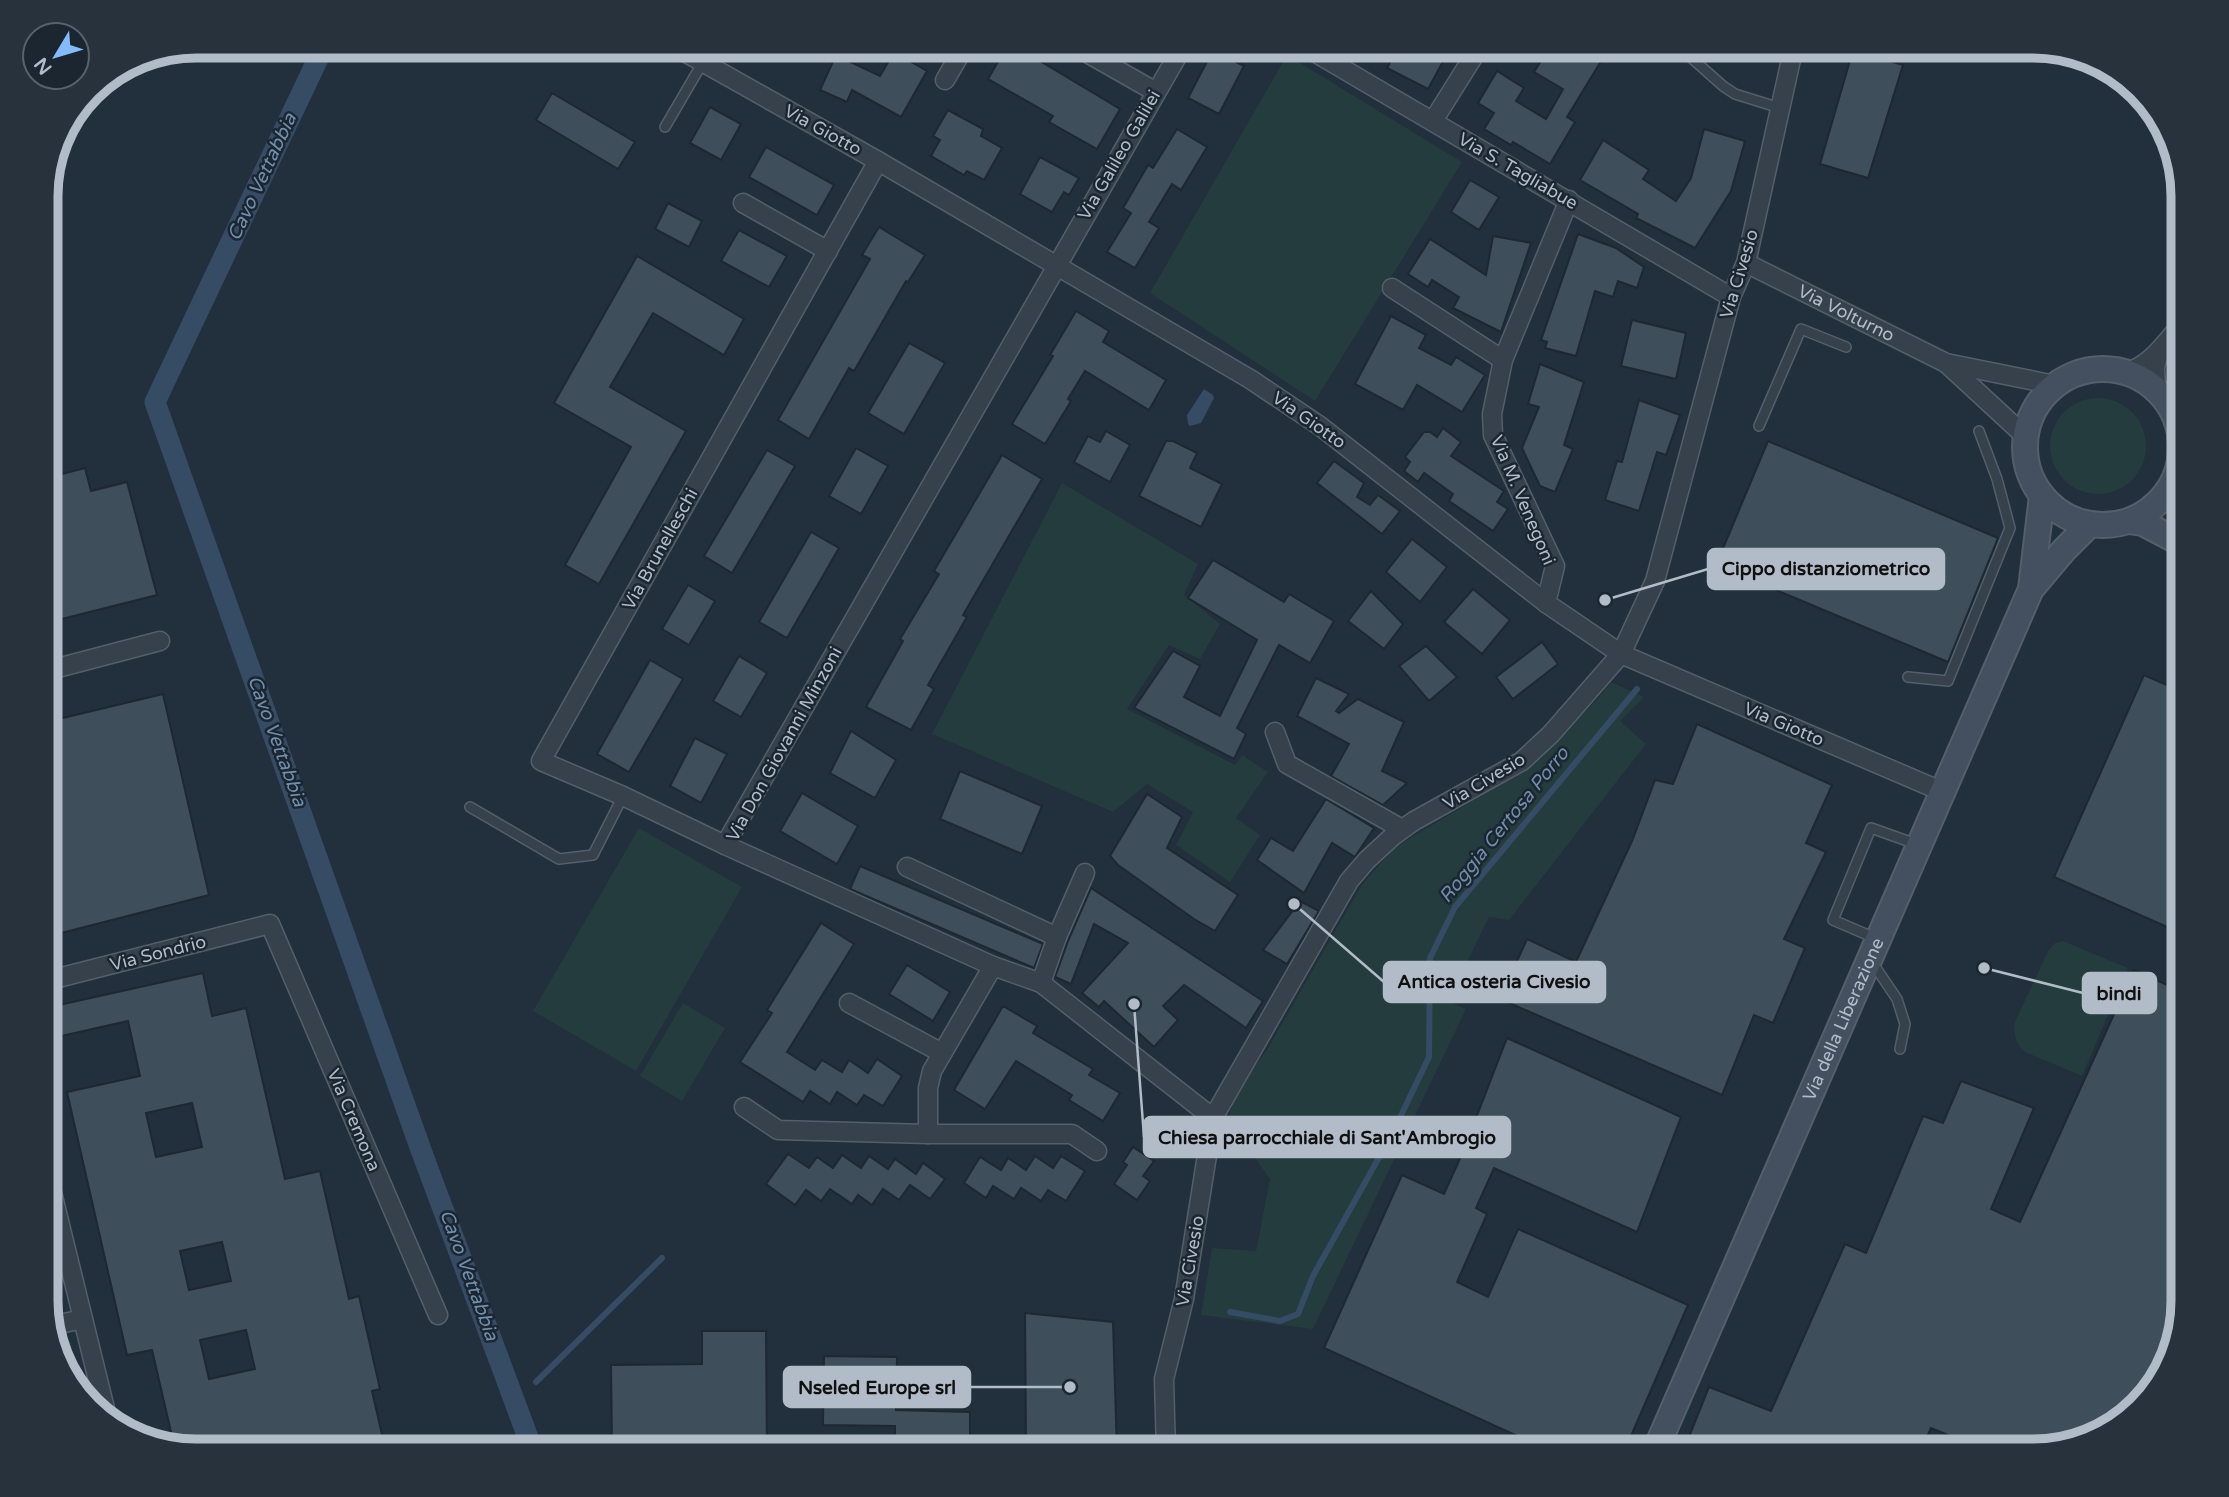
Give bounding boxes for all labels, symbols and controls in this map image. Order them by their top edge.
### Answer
north arrow [21,21,91,91]
text: N [30,53,57,79]
street label: Via Galileo Galilei [1073,86,1165,224]
street label: Via Giotto [780,100,866,160]
water label: Cavo Vettabbia [223,109,302,244]
street label: Via S. Tagliabue [1454,128,1582,214]
street label: Via Civesio [1715,227,1763,321]
street label: Via Volturno [1794,280,1898,346]
street label: Via Giotto [1268,387,1350,453]
street label: Via M. Venegoni [1486,432,1560,568]
street label: Via Brunelleschi [617,484,703,614]
callout: Cippo distanziometrico [1708,549,1944,589]
text: Cippo distanziometrico [1722,558,1930,581]
street label: Via Don Giovanni Minzoni [721,643,847,845]
water label: Cavo Vettabbia [243,673,311,811]
street label: Via Giotto [1741,697,1828,751]
water label: Roggia Certosa Porro [1435,742,1574,907]
street label: Via Civesio [1439,748,1529,814]
street label: Via Sondrio [108,930,208,976]
street label: Via della Liberazione [1798,934,1889,1104]
callout: Antica osteria Civesio [1384,962,1605,1002]
text: Antica osteria Civesio [1397,971,1591,993]
callout: bindi [2083,973,2156,1013]
text: bindi [2096,983,2142,1005]
street label: Via Cremona [323,1065,385,1175]
callout: Chiesa parrocchiale di Sant'Ambrogio [1144,1117,1510,1157]
text: Chiesa parrocchiale di Sant'Ambrogio [1158,1127,1496,1150]
water label: Cavo Vettabbia [435,1207,503,1345]
street label: Via Civesio [1171,1214,1209,1308]
callout: Nseled Europe srl [784,1367,970,1407]
text: Nseled Europe srl [798,1377,956,1400]

